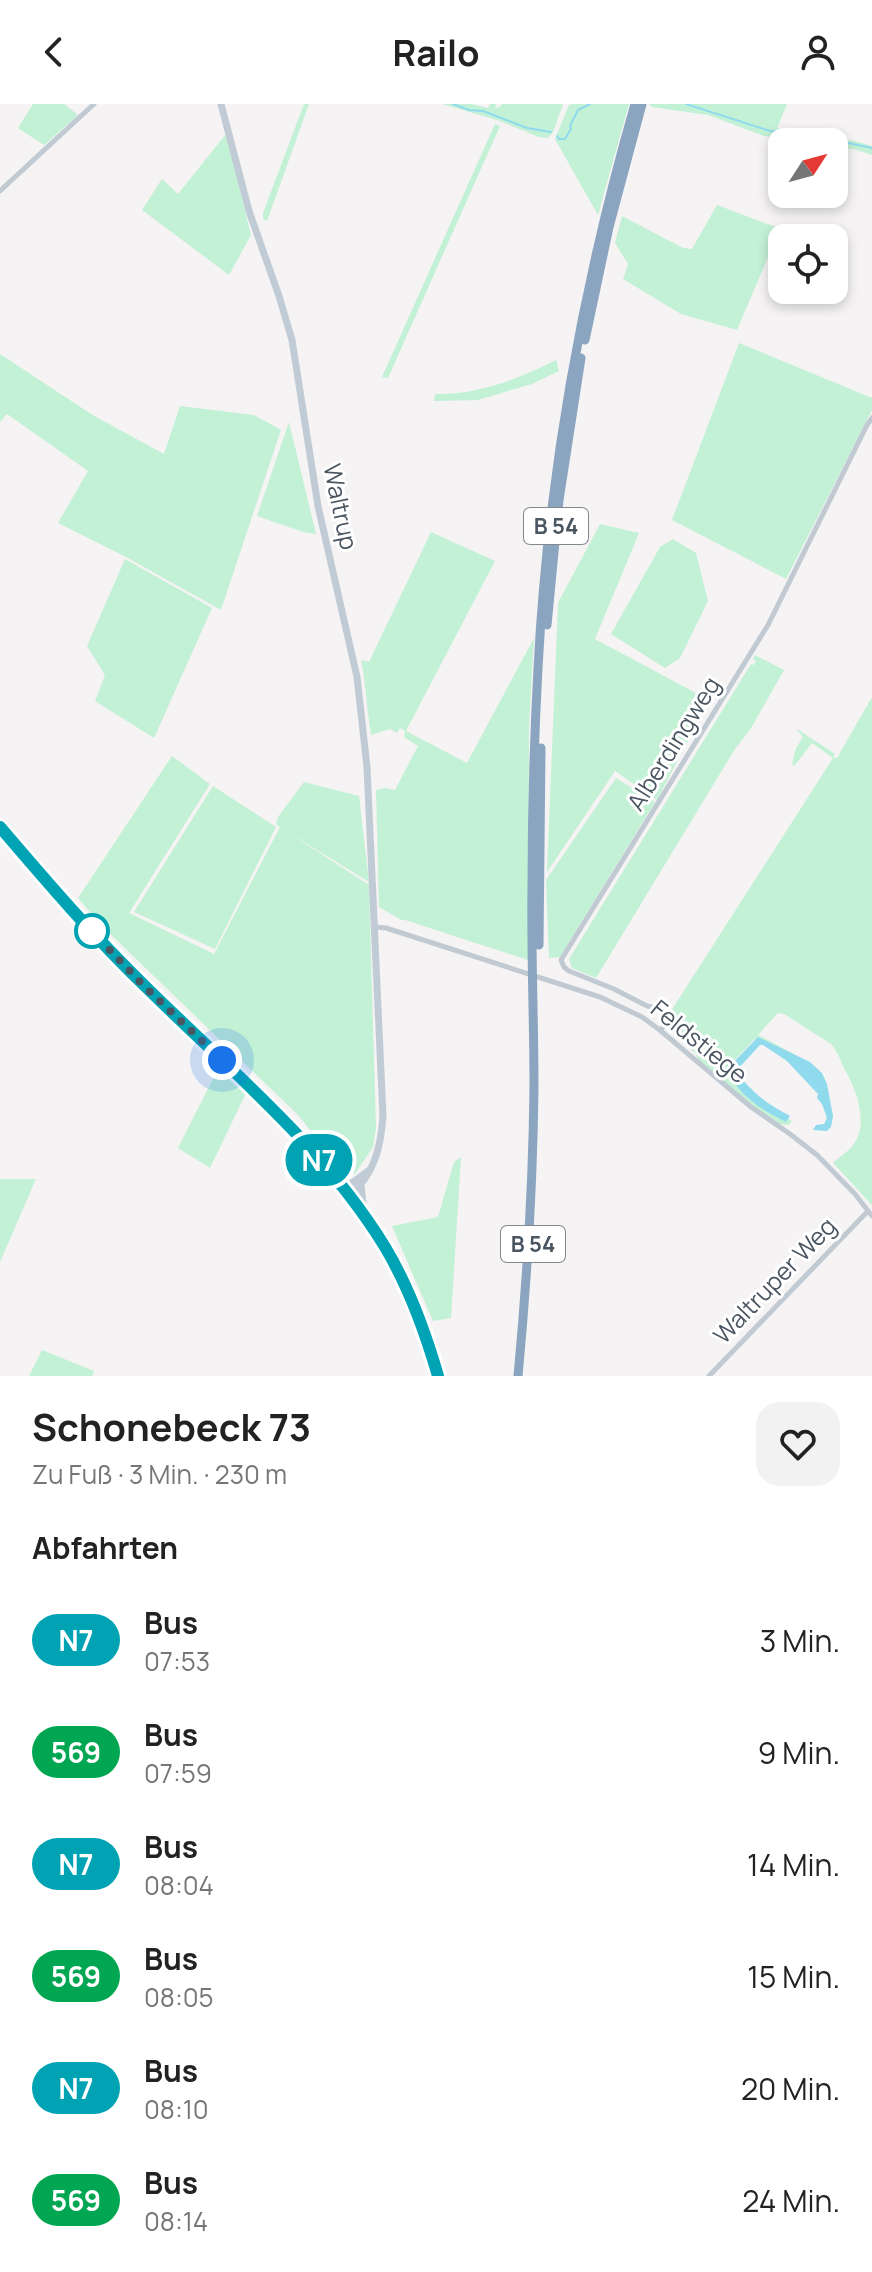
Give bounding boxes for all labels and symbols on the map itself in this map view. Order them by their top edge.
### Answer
north arrow [768,128,848,208]
street label: Waltrup [316,461,367,553]
road number: B 54 [524,508,588,544]
street label: Alberdingweg [618,670,727,816]
unlabelled marker [75,914,109,948]
street label: Feldstiege [645,992,755,1090]
your location [202,1040,242,1080]
line badge: N7 [283,1134,355,1186]
street label: Waltruper Weg [705,1210,843,1350]
road number: B 54 [501,1226,565,1262]

